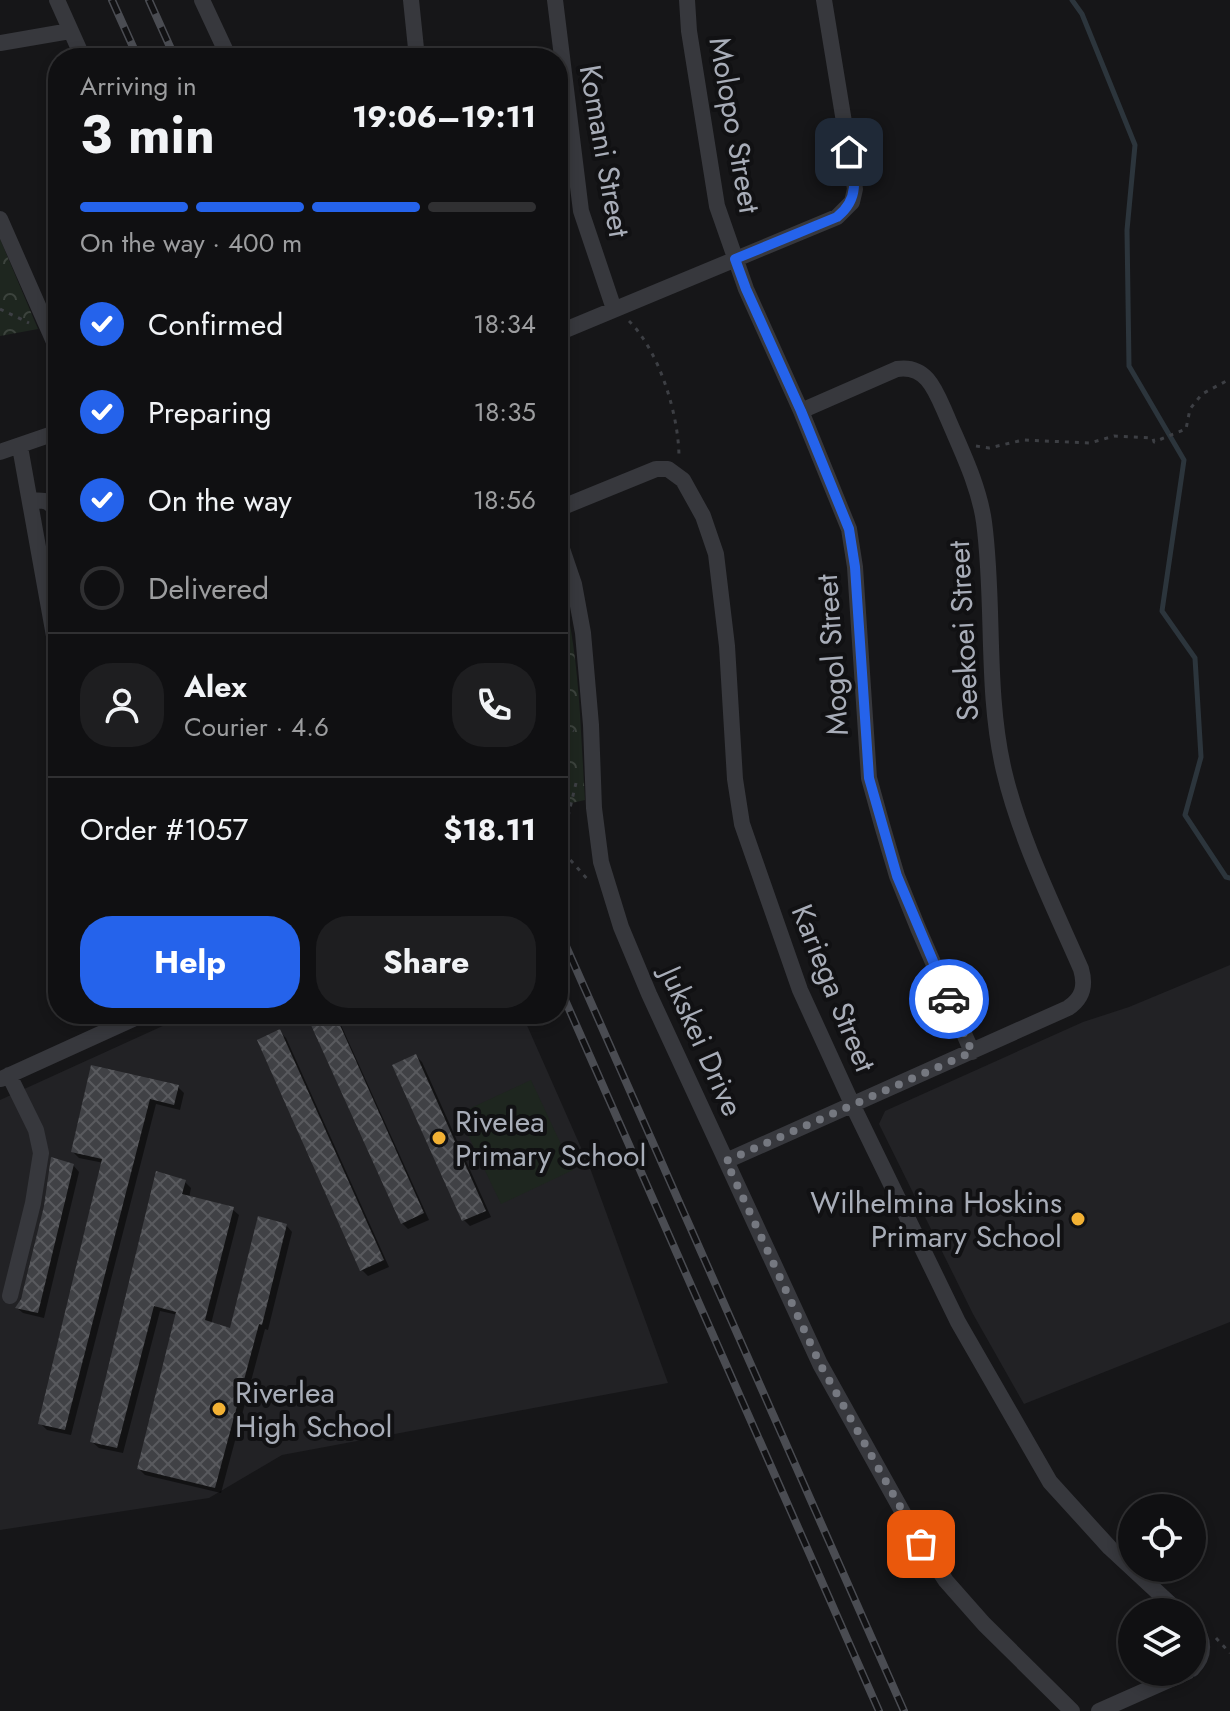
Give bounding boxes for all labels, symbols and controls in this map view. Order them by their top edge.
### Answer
street label: Molopo Street [698,34,772,217]
street label: Komani Street [569,61,641,241]
text: Arriving in [80,67,197,105]
text: 19:06–19:11 [352,95,536,138]
text: 3 min [80,97,215,173]
pin [815,118,883,186]
icon: home [827,130,871,174]
text: On the way · 400 m [80,224,302,262]
icon: check [80,302,124,346]
text: Confirmed [148,303,283,346]
text: 18:34 [473,305,536,343]
icon: check [80,390,124,434]
text: Preparing [148,391,272,434]
text: 18:35 [473,393,536,431]
icon: check [80,478,124,522]
text: On the way [148,479,292,522]
text: 18:56 [473,481,536,519]
street label: Seekoei Street [937,539,989,722]
text: Delivered [148,567,269,610]
street label: Mogol Street [805,572,859,737]
button: person [80,663,164,747]
button: phone [452,663,536,747]
text: Alex [184,665,247,708]
text: Courier · 4.6 [184,708,329,746]
text: Order #1057 [80,808,248,851]
text: $18.11 [444,808,536,851]
street label: Kariega Street [781,898,887,1079]
button: Help [80,916,300,1008]
button: Share [316,916,536,1008]
street label: Jukskei Drive [648,956,754,1123]
courier [909,959,989,1039]
icon: car [927,977,971,1021]
place label: Rivelea Primary School [455,1100,646,1177]
marker: Rivelea Primary School [430,1129,448,1147]
place label: Wilhelmina Hoskins Primary School [810,1181,1062,1258]
marker: Wilhelmina Hoskins Primary School [1069,1210,1087,1228]
place label: Riverlea High School [235,1371,392,1448]
marker: Riverlea High School [210,1400,228,1418]
map controls [1118,1494,1206,1686]
button: locate [1118,1494,1206,1582]
pin [887,1510,955,1578]
icon: bag [899,1522,943,1566]
button: layers [1118,1598,1206,1686]

